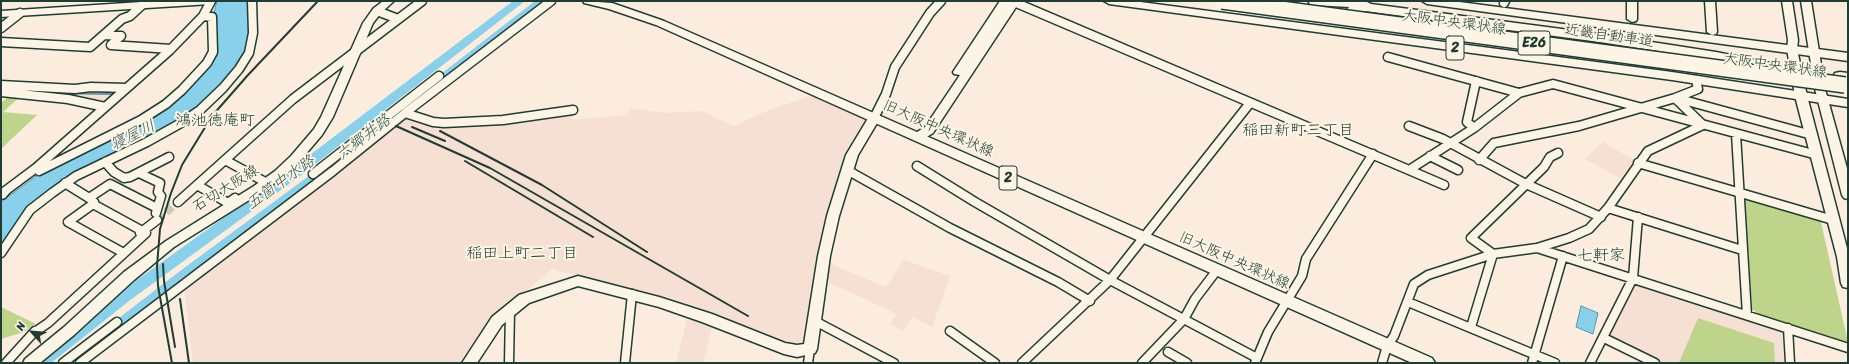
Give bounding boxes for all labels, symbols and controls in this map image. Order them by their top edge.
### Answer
street label: 大阪中央環状線 [1401,7,1507,39]
street label: 近畿自動車道 [1563,21,1655,51]
road number: E26 [1518,31,1550,55]
road number: 2 [1446,36,1464,60]
street label: 大阪中央環状線 [1722,50,1828,82]
street label: 旧大阪中央環状線 [880,96,996,162]
district label: 鴻池徳庵町 [175,111,255,131]
water label: 六郷井路 [333,111,395,165]
water label: 寝屋川 [107,117,159,155]
district label: 稲田新町三丁目 [1242,121,1354,141]
water label: 五箇中水路 [243,152,319,214]
street label: 石切大阪線 [189,161,263,217]
road number: 2 [999,166,1017,190]
street label: 旧大阪中央環状線 [1176,228,1292,294]
district label: 稲田上町二丁目 [466,244,578,264]
district label: 七軒家 [1577,246,1625,266]
north arrow [12,312,52,352]
text: N [11,319,31,334]

